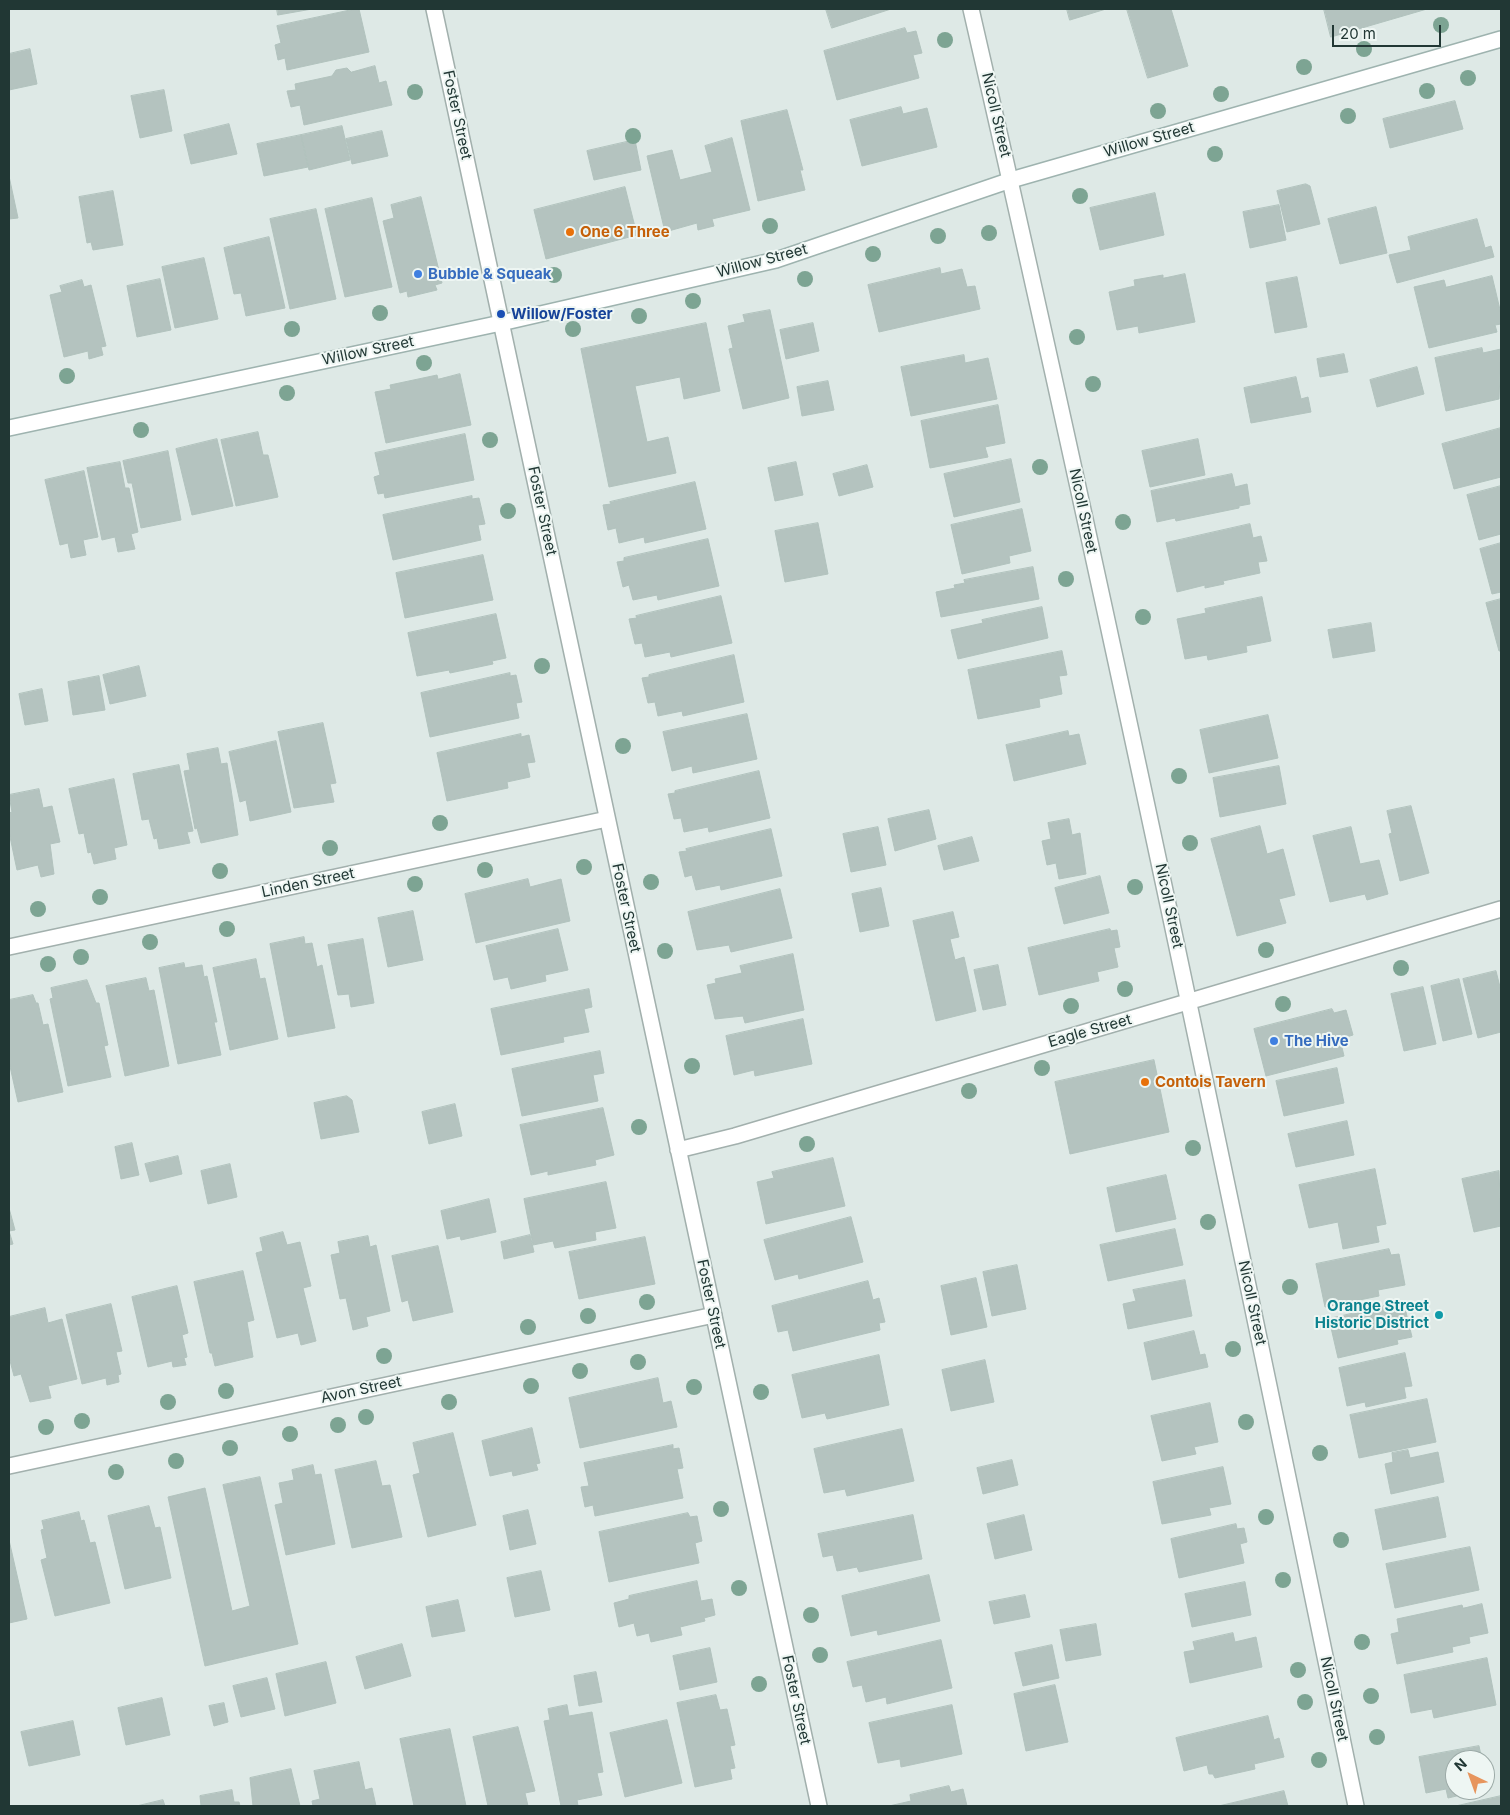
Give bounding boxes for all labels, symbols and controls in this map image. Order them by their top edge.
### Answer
scale bar [1335,15,1444,47]
text: 20 m [1340,24,1376,43]
street label: Foster Street [439,69,475,161]
street label: Nicoll Street [978,71,1014,159]
street label: Willow Street [1102,119,1196,161]
place label: One 6 Three [580,223,670,241]
marker: One 6 Three [564,226,576,238]
street label: Willow Street [715,240,809,282]
place label: Bubble & Squeak [428,265,551,283]
marker: Bubble & Squeak [412,268,424,280]
place label: Willow/Foster [511,305,613,323]
marker: Willow/Foster [495,308,507,320]
street label: Willow Street [321,333,415,369]
street label: Foster Street [524,465,560,557]
street label: Nicoll Street [1065,467,1101,555]
street label: Foster Street [608,862,644,954]
street label: Nicoll Street [1151,862,1187,950]
street label: Linden Street [260,864,356,902]
street label: Eagle Street [1046,1011,1134,1051]
place label: The Hive [1284,1032,1349,1050]
marker: The Hive [1268,1035,1280,1047]
place label: Contois Tavern [1155,1073,1266,1091]
marker: Contois Tavern [1139,1076,1151,1088]
street label: Foster Street [693,1258,729,1350]
street label: Nicoll Street [1234,1259,1270,1347]
place label: Orange Street Historic District [1315,1297,1429,1332]
marker: Orange Street Historic District [1433,1309,1445,1321]
street label: Avon Street [319,1373,403,1407]
street label: Foster Street [778,1654,814,1746]
street label: Nicoll Street [1316,1655,1352,1743]
north arrow [1445,1750,1495,1800]
text: N [1451,1754,1470,1774]

